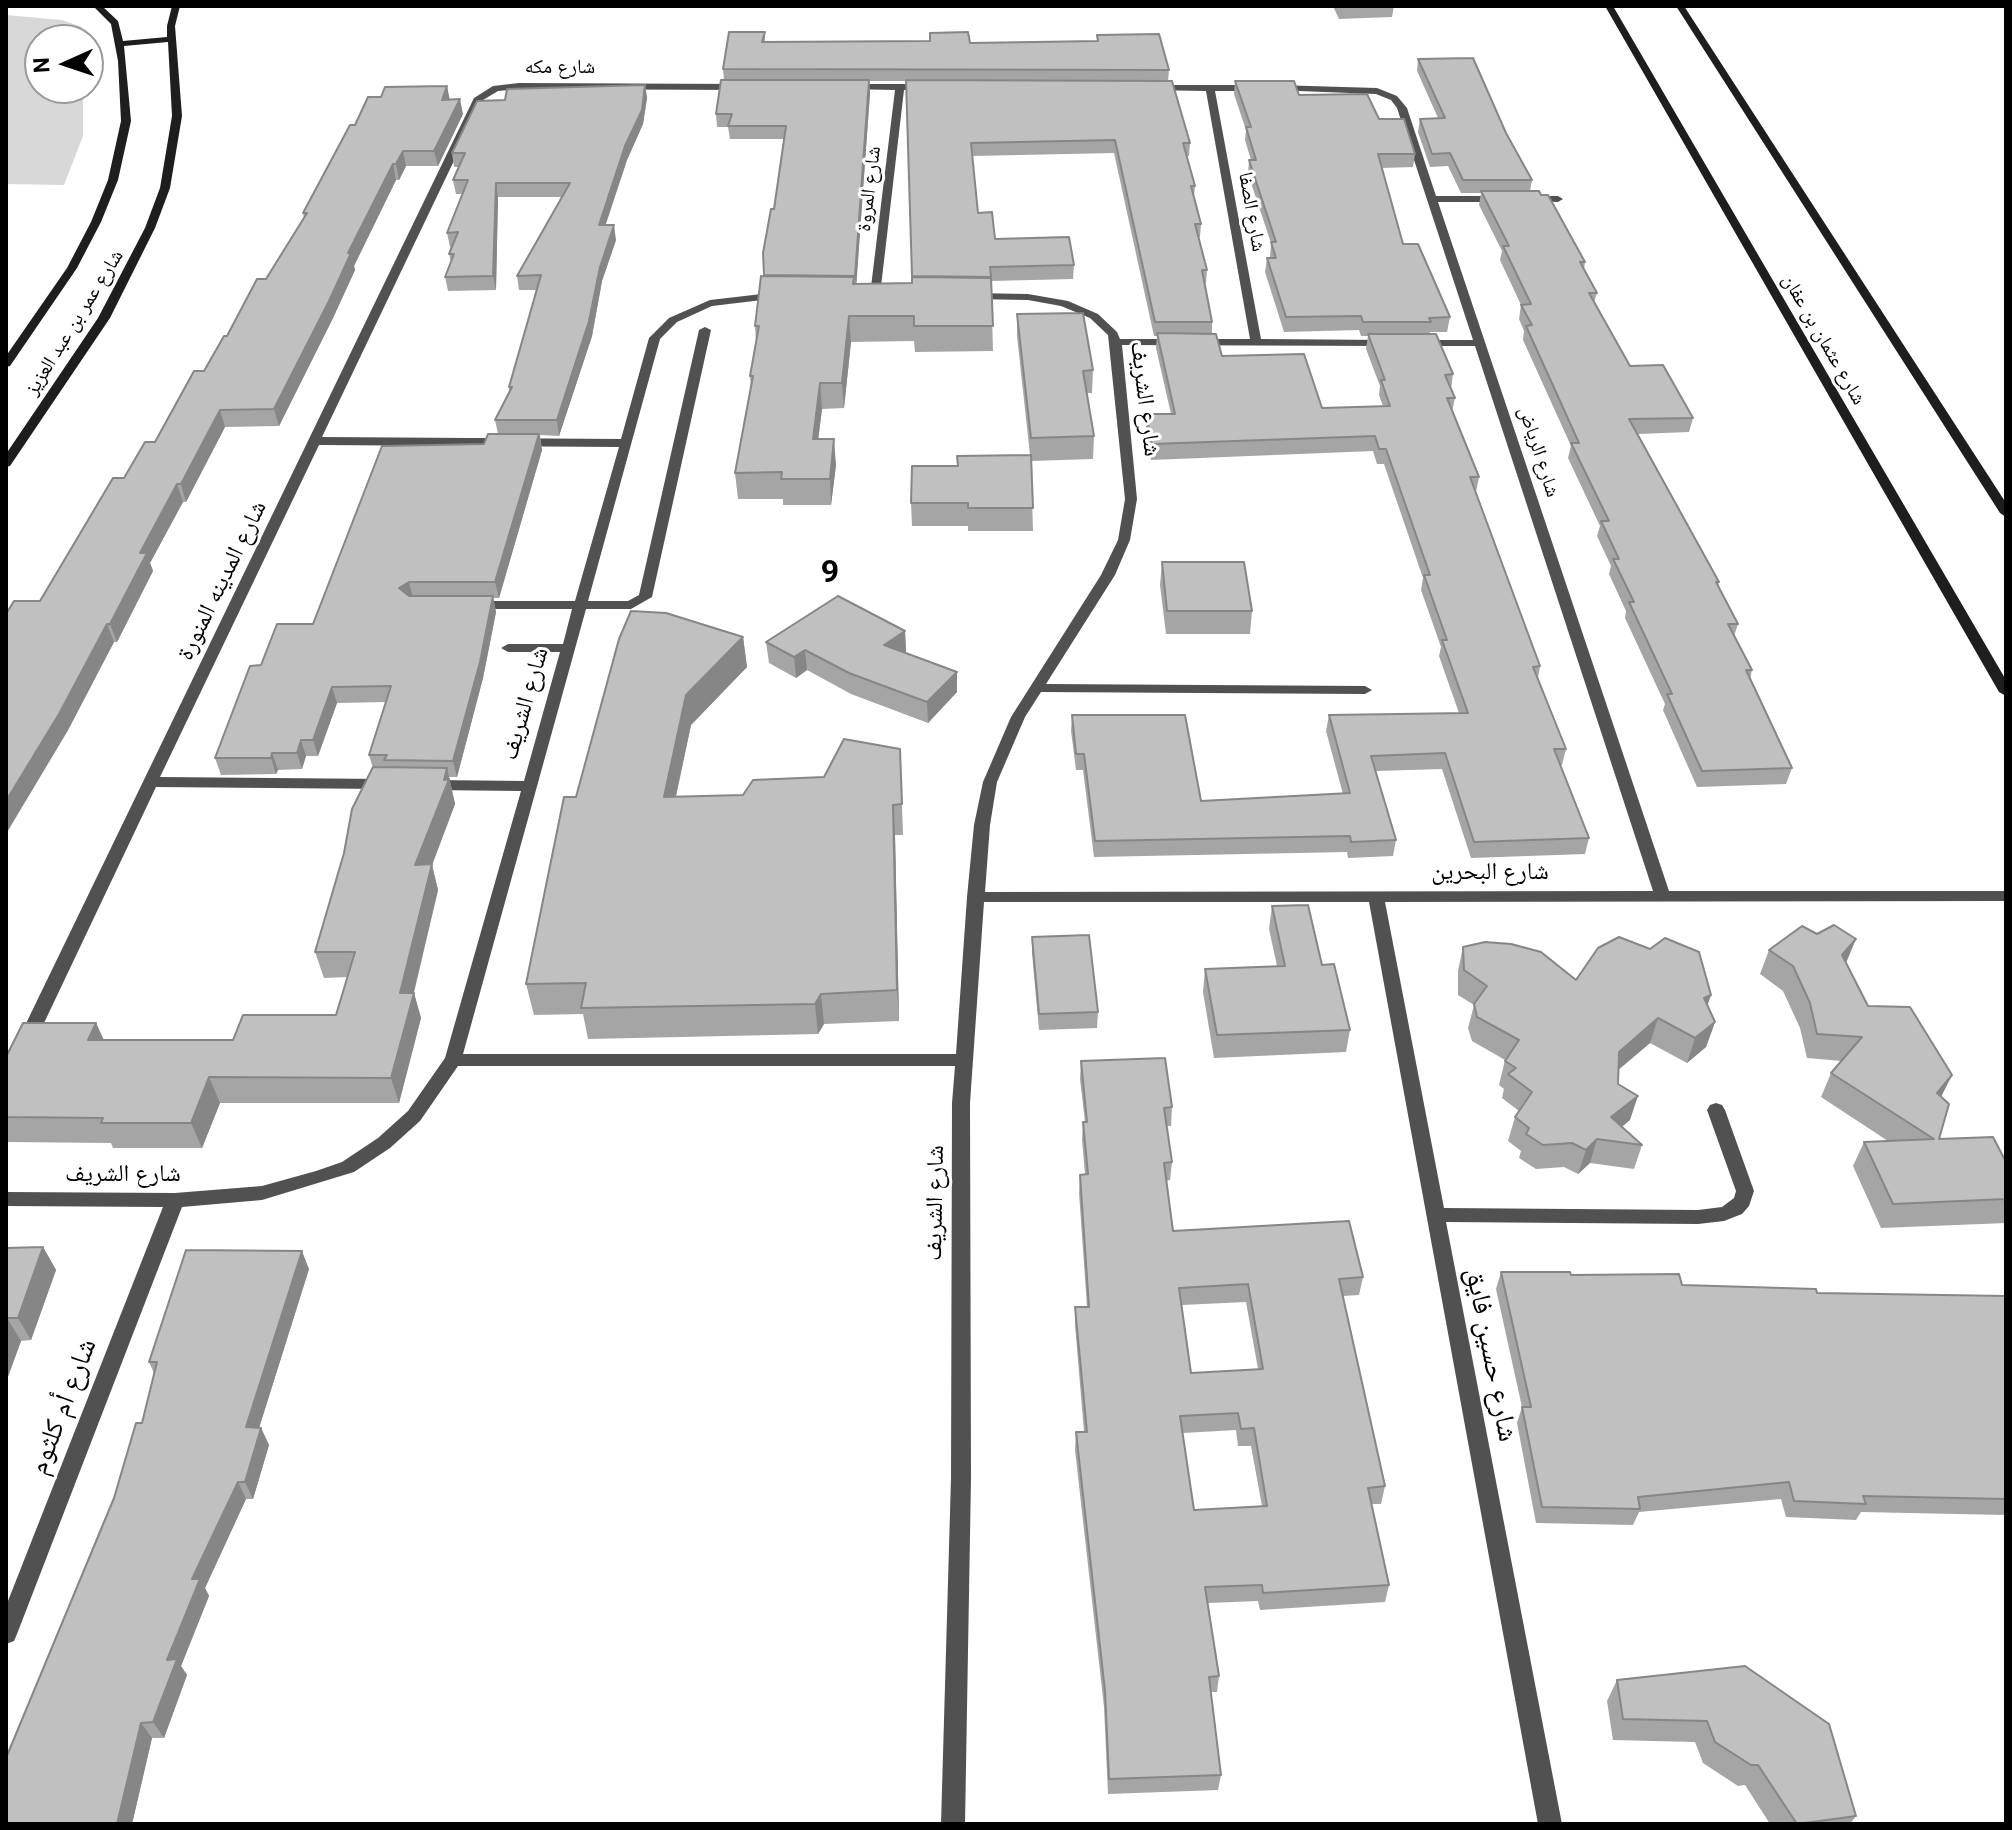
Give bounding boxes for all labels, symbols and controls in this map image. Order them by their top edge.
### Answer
north arrow [24,24,104,104]
street label: شارع مكه [525,56,595,80]
text: N [29,57,54,74]
street label: شارع المروة [853,145,887,233]
street label: شارع الصفا [1232,170,1270,254]
street label: شارع عمر بن عبد العزيز [21,246,129,400]
street label: شارع عثمان بن عفان [1776,270,1870,410]
street label: شارع الشريف [1123,340,1165,458]
street label: شارع الرياض [1512,404,1564,500]
street label: شارع المدينه المنورة [172,497,274,665]
district label: 9 [821,555,841,593]
street label: شارع الشريف [496,644,556,764]
street label: شارع البحرين [1431,859,1549,887]
street label: شارع الشريف [921,1145,951,1261]
street label: شارع الشريف [65,1161,181,1189]
street label: شارع حسين فايق [1457,1265,1523,1445]
street label: شارع أم كلثوم [23,1334,105,1480]

